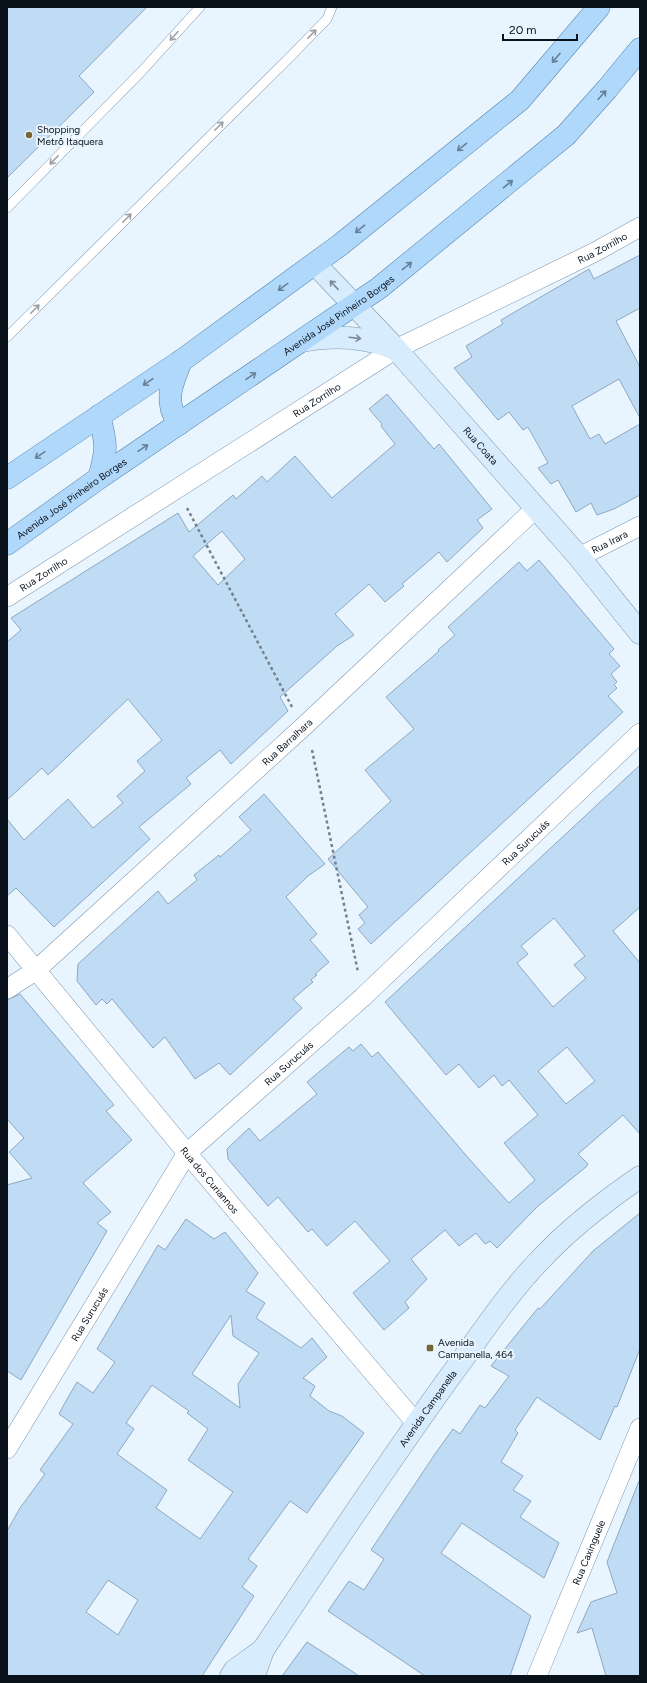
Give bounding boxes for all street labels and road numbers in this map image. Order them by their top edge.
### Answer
street label: Rua Zorrilho [575,229,630,267]
street label: Avenida José Pinheiro Borges [281,272,397,358]
street label: Rua Zorrilho [290,380,343,420]
street label: Rua Coata [460,424,501,468]
street label: Avenida José Pinheiro Borges [14,455,130,542]
street label: Rua Irara [589,527,630,557]
street label: Rua Zorrilho [17,554,70,594]
street label: Rua Barralhara [259,716,315,768]
street label: Rua Surucuás [499,817,553,868]
street label: Rua Surucuás [262,1038,316,1089]
street label: Rua dos Curiannos [177,1144,242,1217]
street label: Rua Surucuás [68,1285,111,1344]
street label: Avenida Campanella [396,1368,460,1449]
street label: Rua Caxinguele [570,1518,608,1587]

